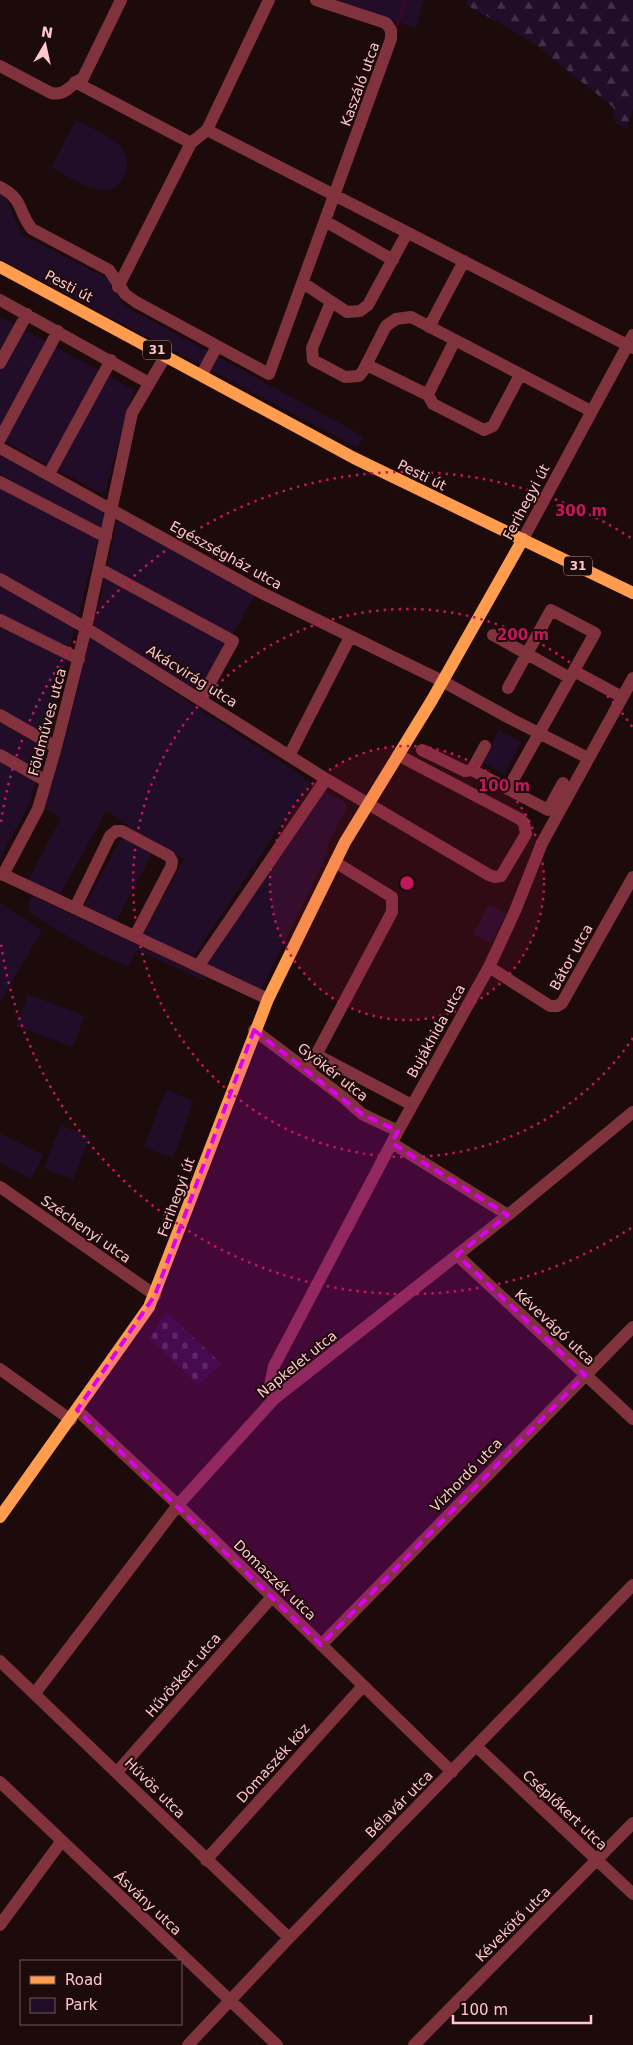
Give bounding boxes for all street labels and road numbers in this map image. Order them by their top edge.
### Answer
street label: Kaszáló utca [337,40,383,128]
street label: Pesti út [42,267,96,306]
road number: 31 [143,340,171,360]
street label: Pesti út [395,456,449,494]
street label: Ferihegyi út [499,461,553,542]
street label: Egészségház utca [167,518,285,592]
road number: 31 [564,556,592,576]
street label: Akácvirág utca [144,642,240,710]
street label: Földműves utca [25,666,69,778]
street label: Bátor utca [546,921,596,993]
street label: Bujákhida utca [404,981,468,1081]
street label: Gyökér utca [295,1040,371,1104]
street label: Ferihegyi út [154,1155,198,1239]
street label: Széchenyi utca [38,1192,134,1266]
street label: Kévevágó utca [512,1286,598,1368]
street label: Napkelet utca [254,1327,340,1401]
street label: Vízhordó utca [427,1435,505,1515]
street label: Domaszék utca [231,1537,319,1623]
street label: Hűvöskert utca [142,1630,224,1720]
street label: Domaszék köz [233,1720,313,1806]
street label: Hűvös utca [122,1755,188,1821]
street label: Bélavár utca [362,1767,436,1841]
street label: Cséplőkert utca [519,1767,611,1853]
street label: Ásvány utca [111,1868,185,1938]
street label: Kévekötő utca [472,1883,554,1965]

